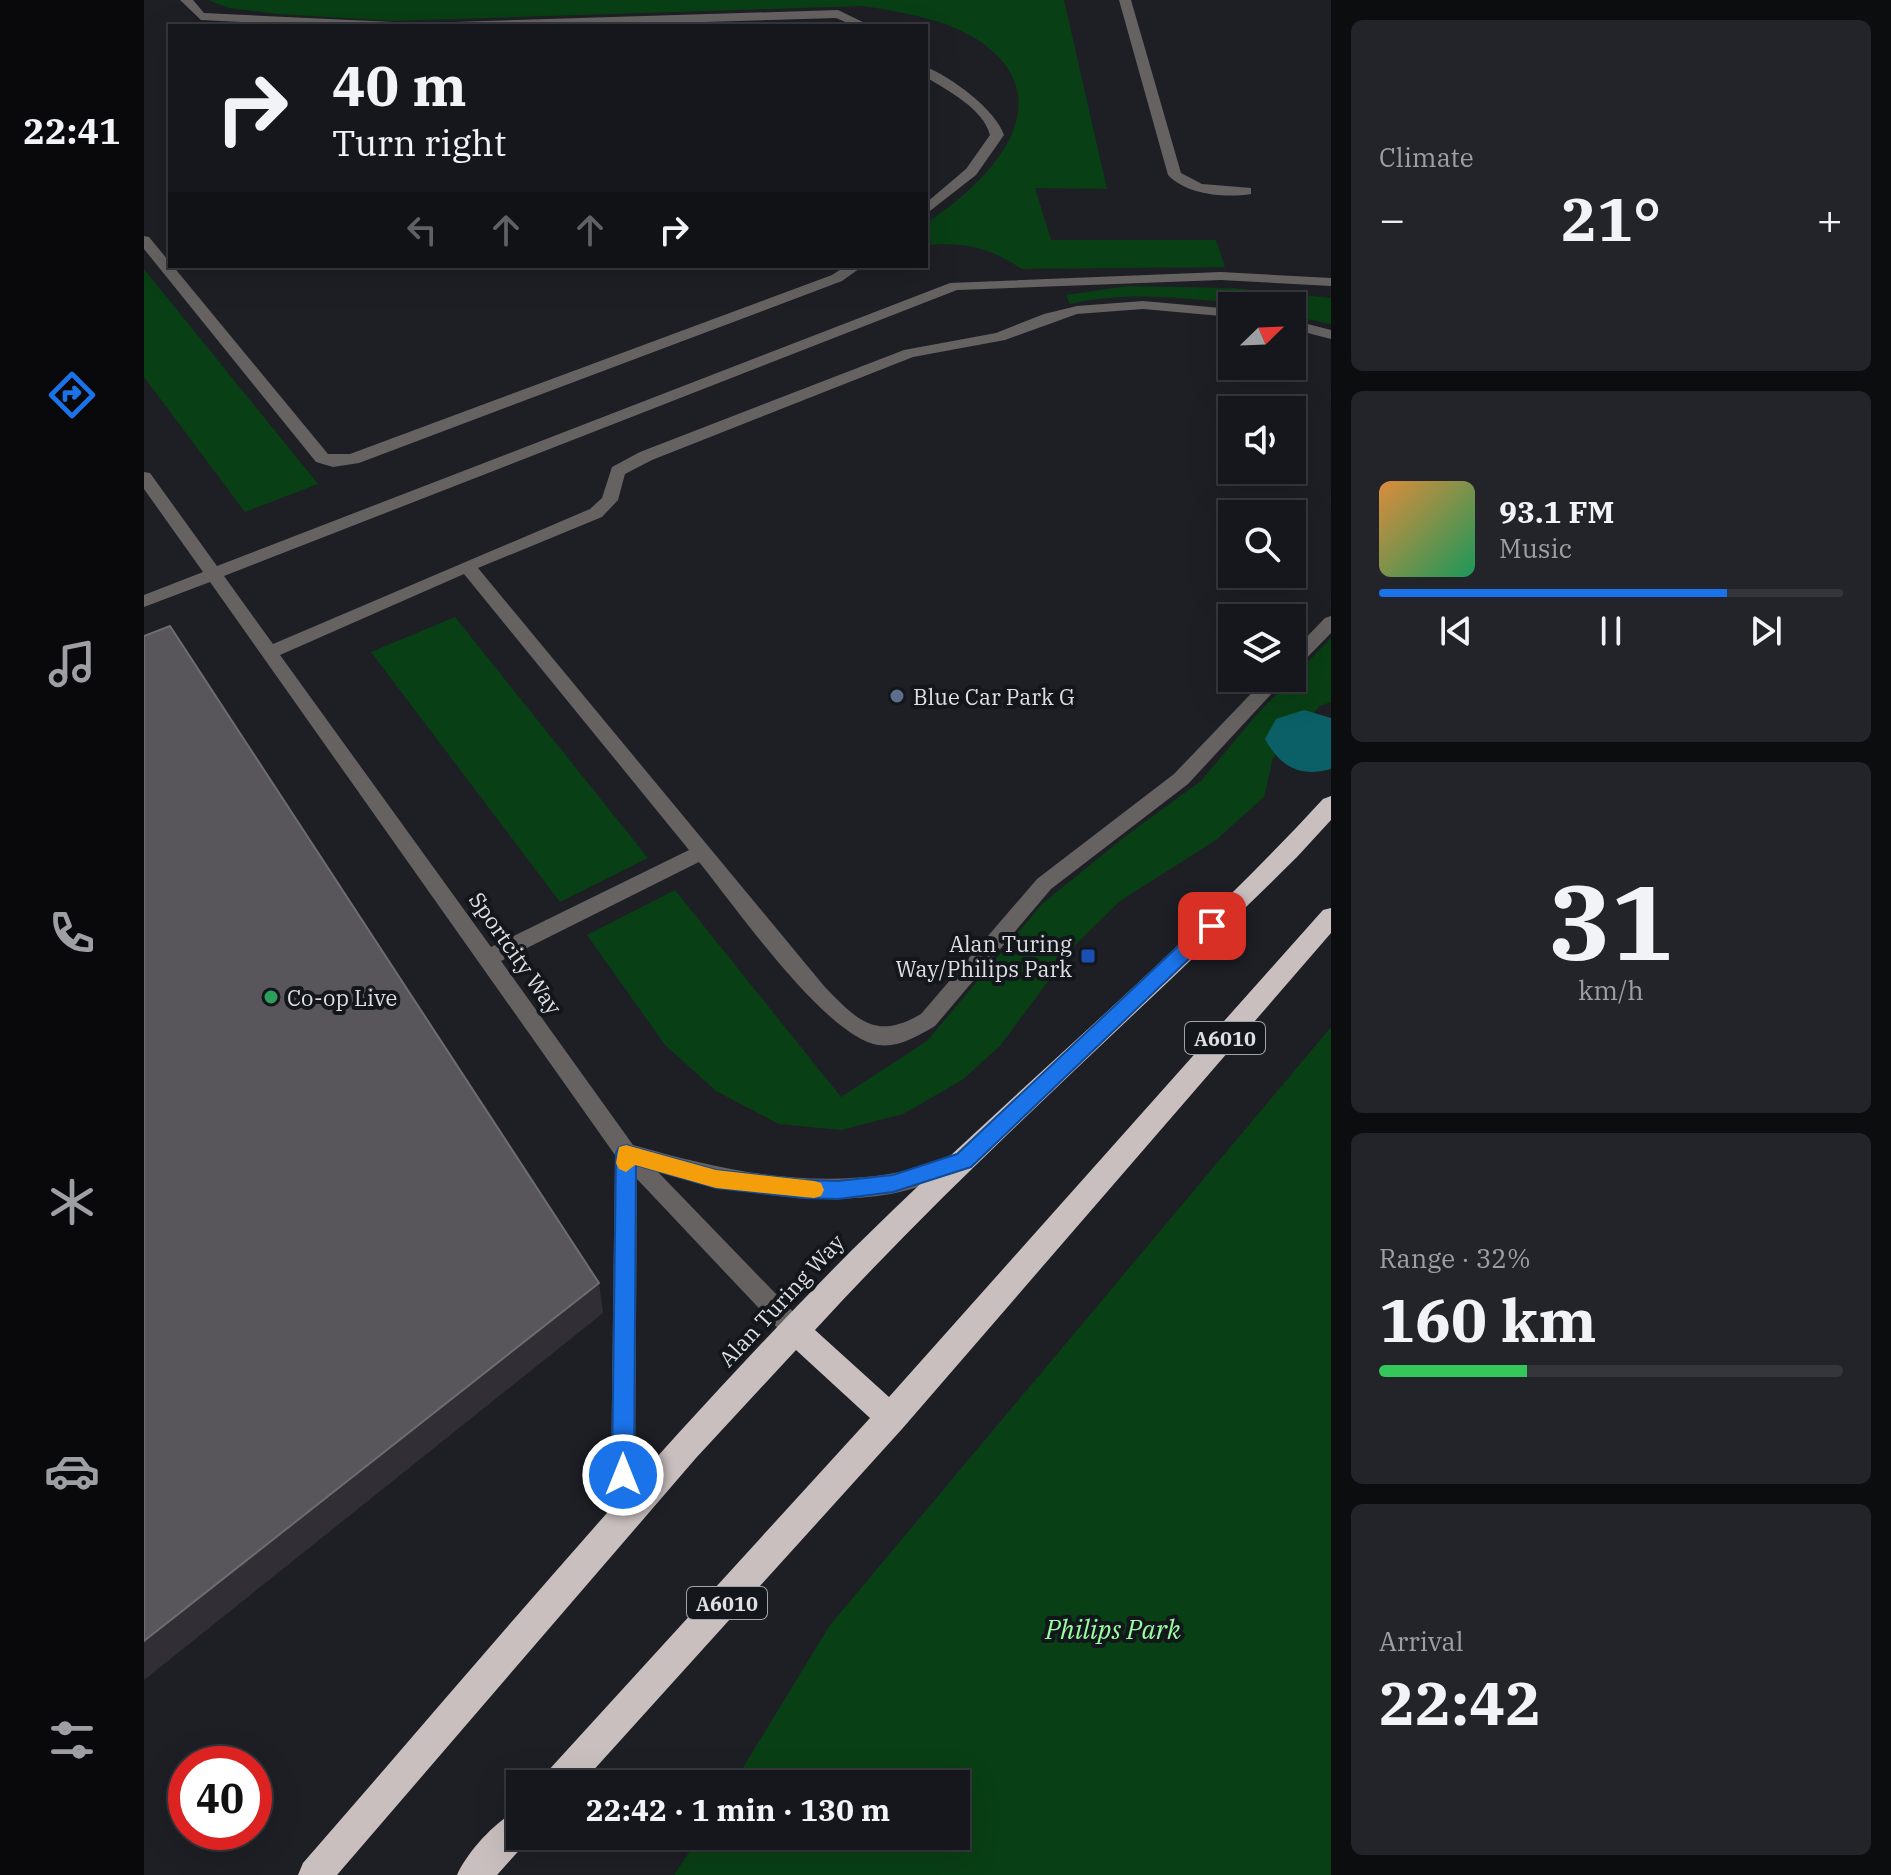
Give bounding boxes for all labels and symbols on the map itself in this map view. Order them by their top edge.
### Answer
north arrow [1218,292,1306,380]
place label: Blue Car Park G [913,682,1075,711]
marker: Blue Car Park G [888,687,906,705]
street label: Sportcity Way [463,886,569,1020]
pin [1178,892,1246,960]
place label: Alan Turing Way/Philips Park [895,929,1072,983]
marker: Alan Turing Way/Philips Park [1079,947,1097,965]
place label: Co-op Live [287,983,397,1012]
marker: Co-op Live [262,988,280,1006]
road number: A6010 [1185,1022,1265,1054]
street label: Alan Turing Way [712,1227,850,1373]
position arrow [581,1433,665,1517]
road number: A6010 [687,1587,767,1619]
park label: Philips Park [1044,1612,1181,1646]
speed limit sign: 40 [168,1746,272,1850]

